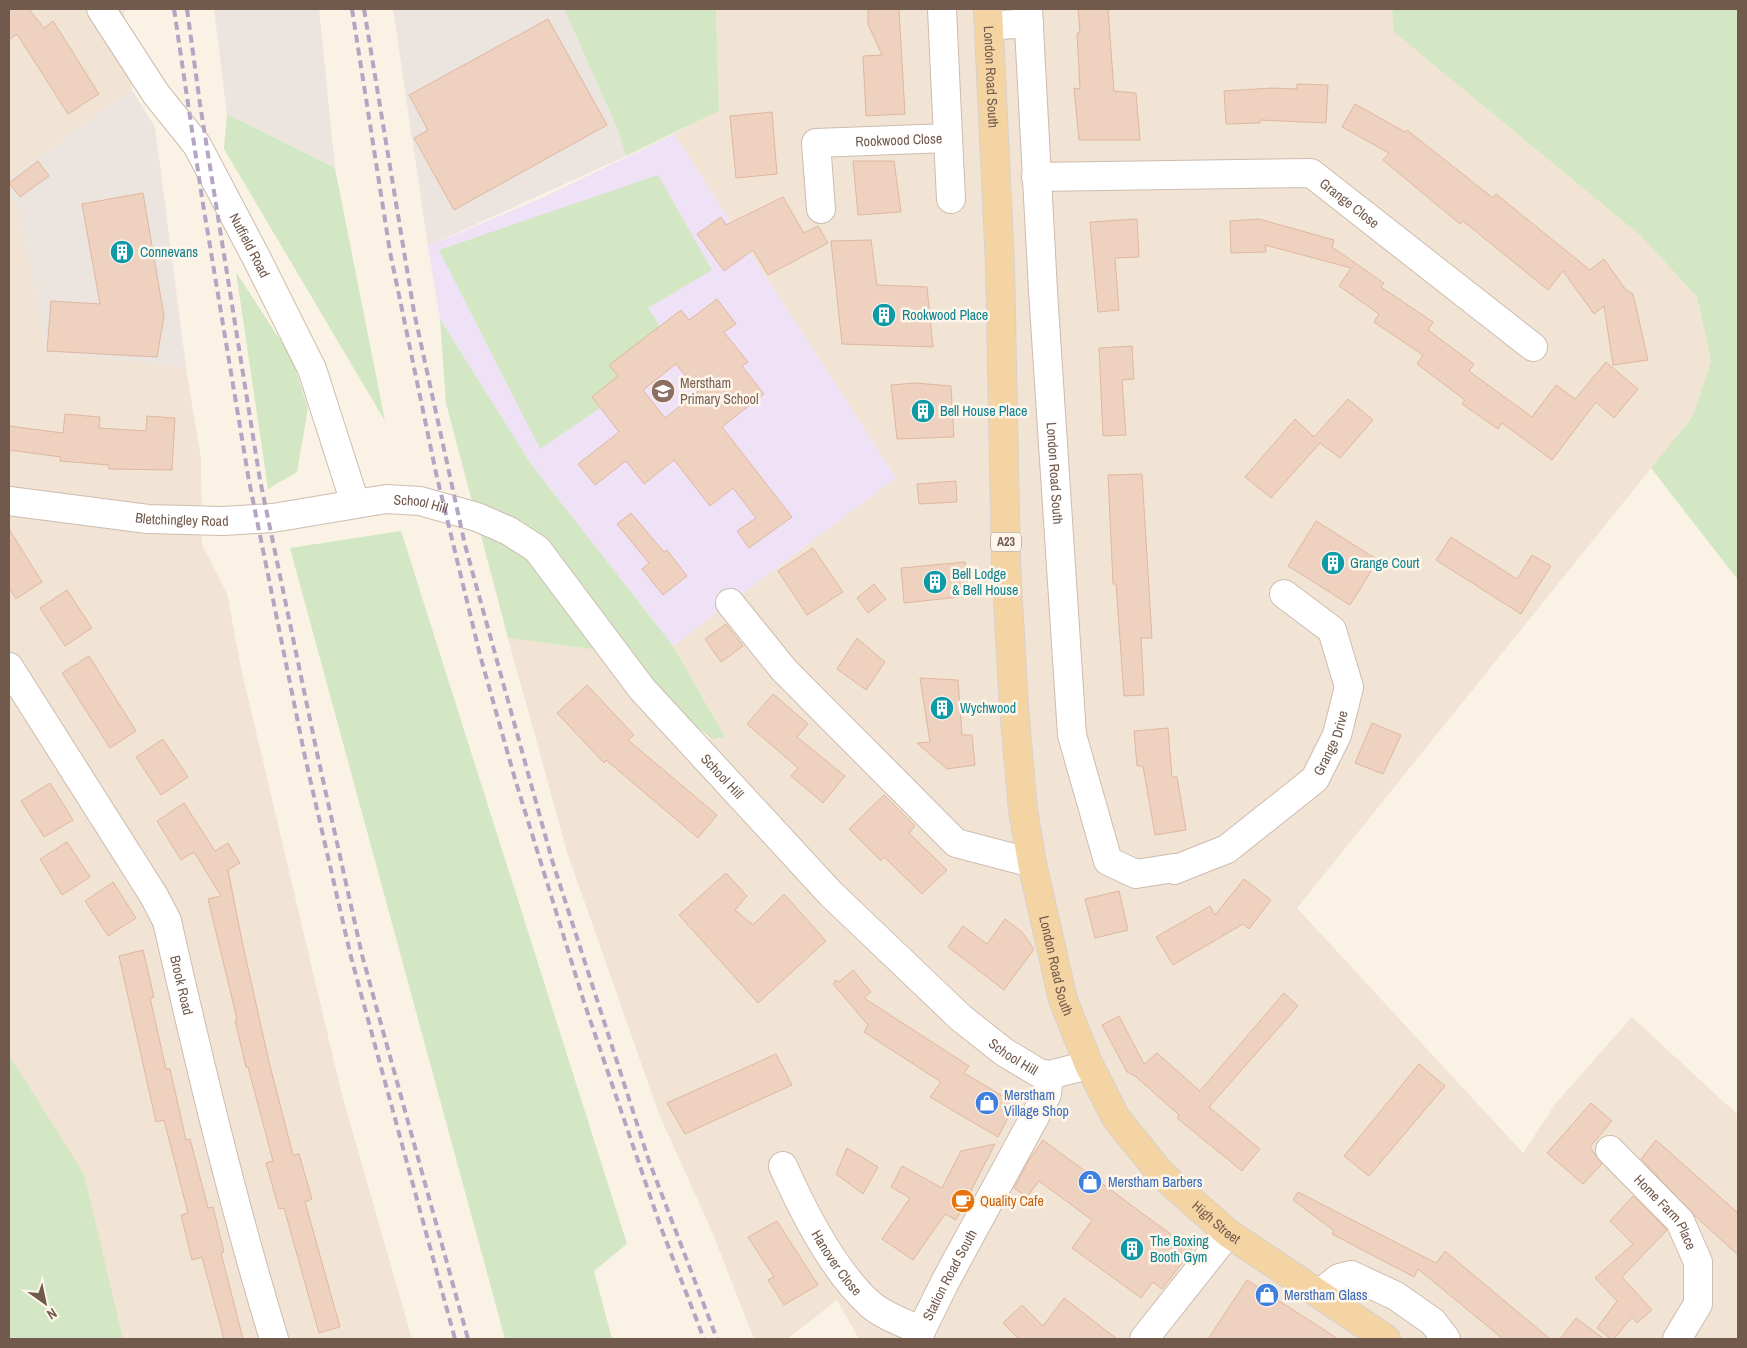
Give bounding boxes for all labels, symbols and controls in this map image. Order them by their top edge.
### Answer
street label: London Road South [980,25,1003,128]
street label: Rookwood Close [855,129,943,151]
street label: Grange Close [1316,174,1383,232]
street label: Nutfield Road [225,210,274,281]
building icon: Connevans [109,239,135,265]
place label: Connevans [140,243,198,261]
building icon: Rookwood Place [871,302,897,328]
place label: Rookwood Place [902,306,988,324]
place label: Merstham Primary School [680,374,758,408]
school or university icon: Merstham Primary School [650,378,676,404]
building icon: Bell House Place [910,398,936,424]
place label: Bell House Place [940,402,1027,420]
street label: London Road South [1043,422,1067,525]
street label: School Hill [393,490,450,517]
street label: Bletchingley Road [134,508,229,530]
road number: A23 [991,532,1021,552]
building icon: Grange Court [1320,550,1346,576]
place label: Grange Court [1350,554,1420,572]
place label: Bell Lodge & Bell House [952,565,1018,599]
building icon: Bell Lodge & Bell House [922,569,948,595]
building icon: Wychwood [929,695,955,721]
place label: Wychwood [960,699,1016,717]
street label: Grange Drive [1309,709,1352,779]
street label: School Hill [697,750,748,803]
street label: London Road South [1035,914,1077,1018]
street label: Brook Road [166,954,197,1017]
street label: School Hill [985,1034,1041,1079]
place label: Merstham Village Shop [1004,1086,1069,1120]
shop icon: Merstham Village Shop [974,1090,1000,1116]
shop icon: Merstham Barbers [1077,1169,1103,1195]
street label: Home Farm Place [1630,1171,1700,1252]
place label: Merstham Barbers [1108,1173,1203,1191]
cafe icon: Quality Cafe [950,1188,976,1214]
place label: Quality Cafe [980,1192,1044,1210]
street label: High Street [1188,1197,1244,1248]
street label: Station Road South [919,1226,981,1323]
street label: Hanover Close [808,1227,866,1299]
place label: The Boxing Booth Gym [1150,1232,1209,1266]
building icon: The Boxing Booth Gym [1119,1236,1145,1262]
north arrow [20,1278,70,1328]
shop icon: Merstham Glass [1254,1282,1280,1308]
place label: Merstham Glass [1284,1286,1368,1304]
text: N [44,1304,60,1324]

